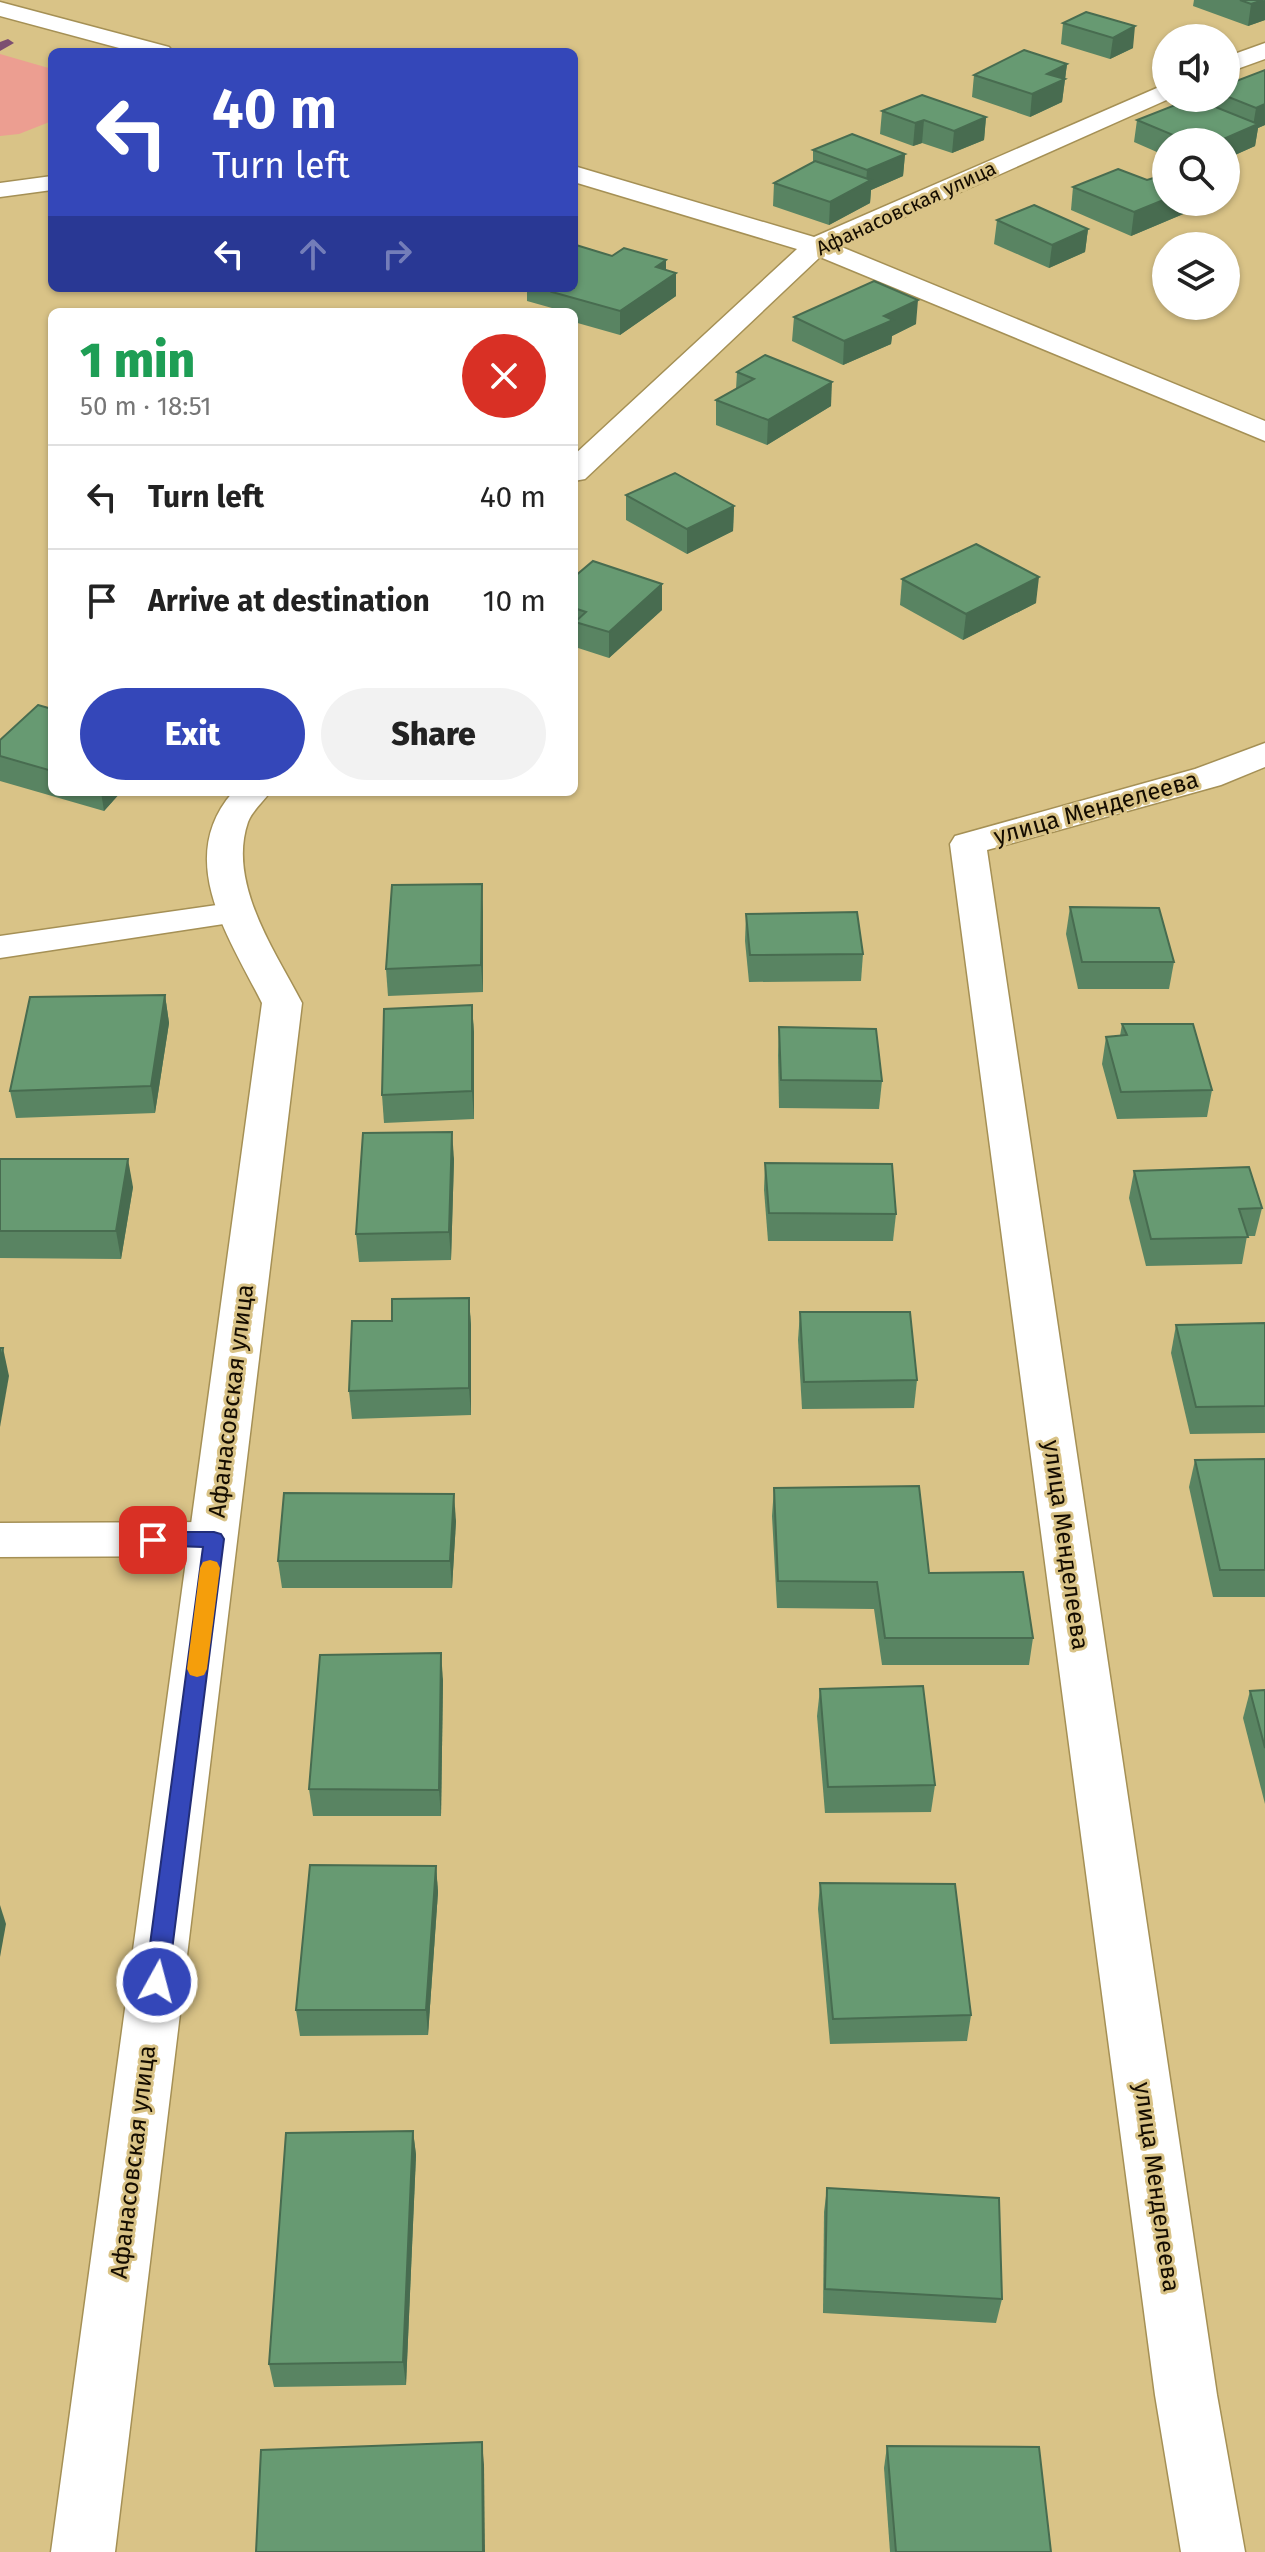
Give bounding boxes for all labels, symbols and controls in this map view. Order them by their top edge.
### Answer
map controls [1152,24,1240,320]
button: sound [1152,24,1240,112]
text: 40 m [212,76,337,143]
icon: left [80,80,184,184]
button: search [1152,128,1240,216]
text: Turn left [212,144,350,188]
street label: Афанасовская улица [812,156,1000,260]
icon: left [207,232,251,276]
icon: ahead [291,232,335,276]
icon: right [375,232,419,276]
button: layers [1152,232,1240,320]
text: 1 min [80,332,195,390]
button: close [462,334,546,418]
text: 50 m · 18:51 [80,391,212,422]
icon: left [80,475,124,519]
text: Turn left [148,479,264,515]
text: 40 m [480,479,546,515]
icon: arrive [80,579,124,623]
text: Arrive at destination [148,583,430,619]
text: 10 m [483,583,546,619]
button: Exit [80,688,305,780]
button: Share [321,688,546,780]
street label: улица Менделеева [990,765,1202,851]
street label: Афанасовская улица [203,1283,259,1519]
street label: улица Менделеева [1037,1438,1095,1652]
pin [119,1506,187,1574]
icon: arrive [131,1518,175,1562]
position arrow [115,1940,199,2024]
street label: Афанасовская улица [105,2044,161,2280]
street label: улица Менделеева [1128,2080,1186,2294]

